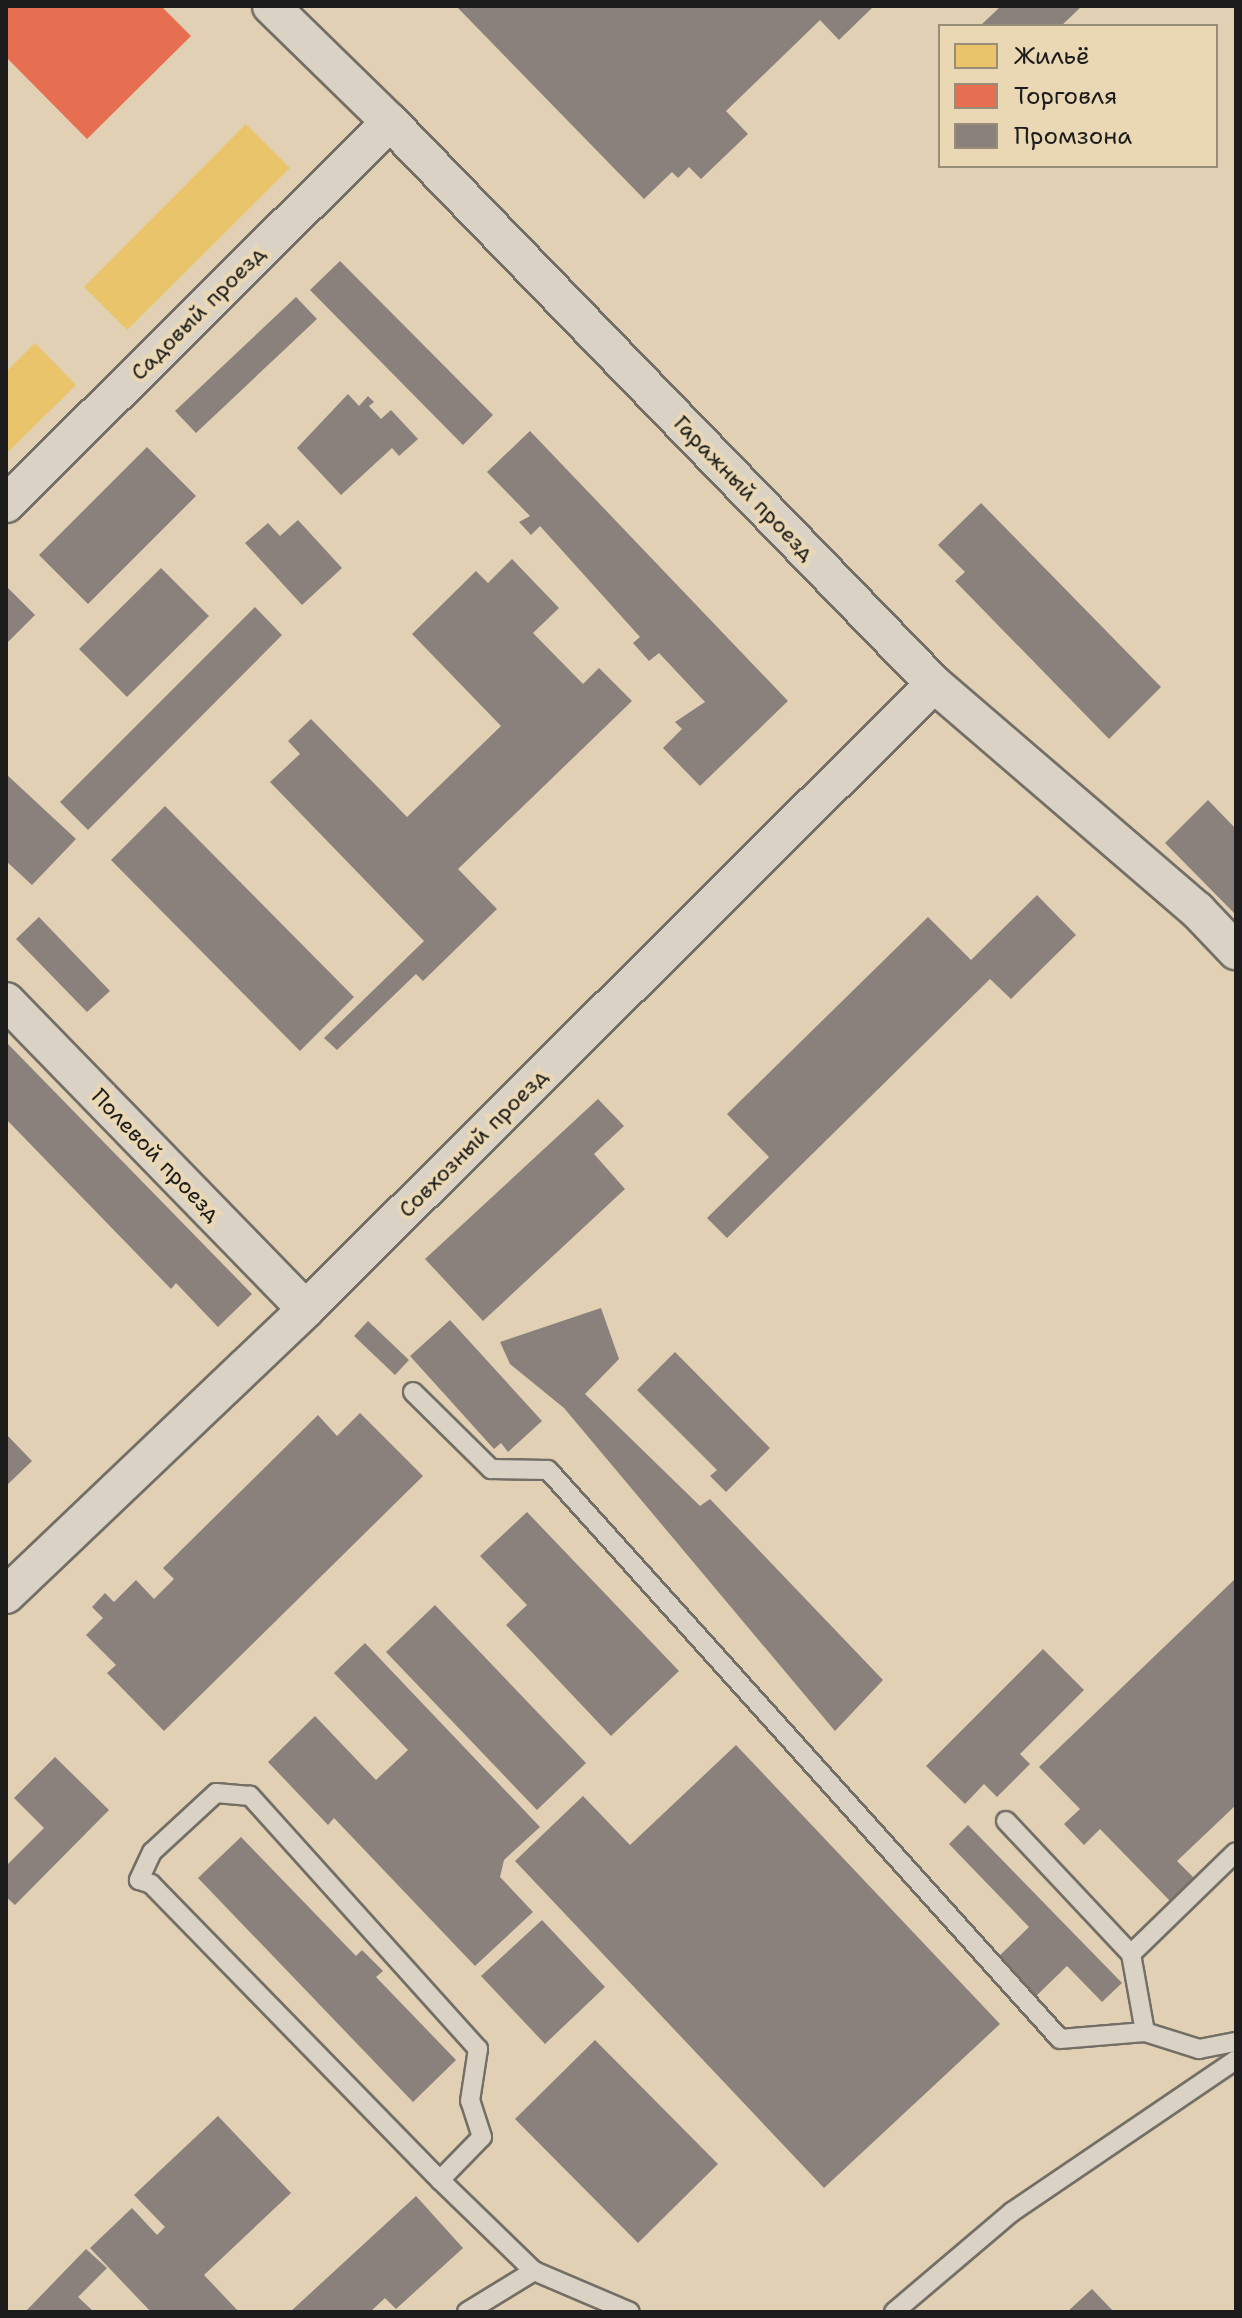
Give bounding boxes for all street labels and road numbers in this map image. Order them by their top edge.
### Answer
street label: Садовый проезд [125,240,271,386]
street label: Гаражный проезд [668,410,820,566]
street label: Совхозный проезд [393,1063,553,1223]
street label: Полевой проезд [86,1083,226,1227]

